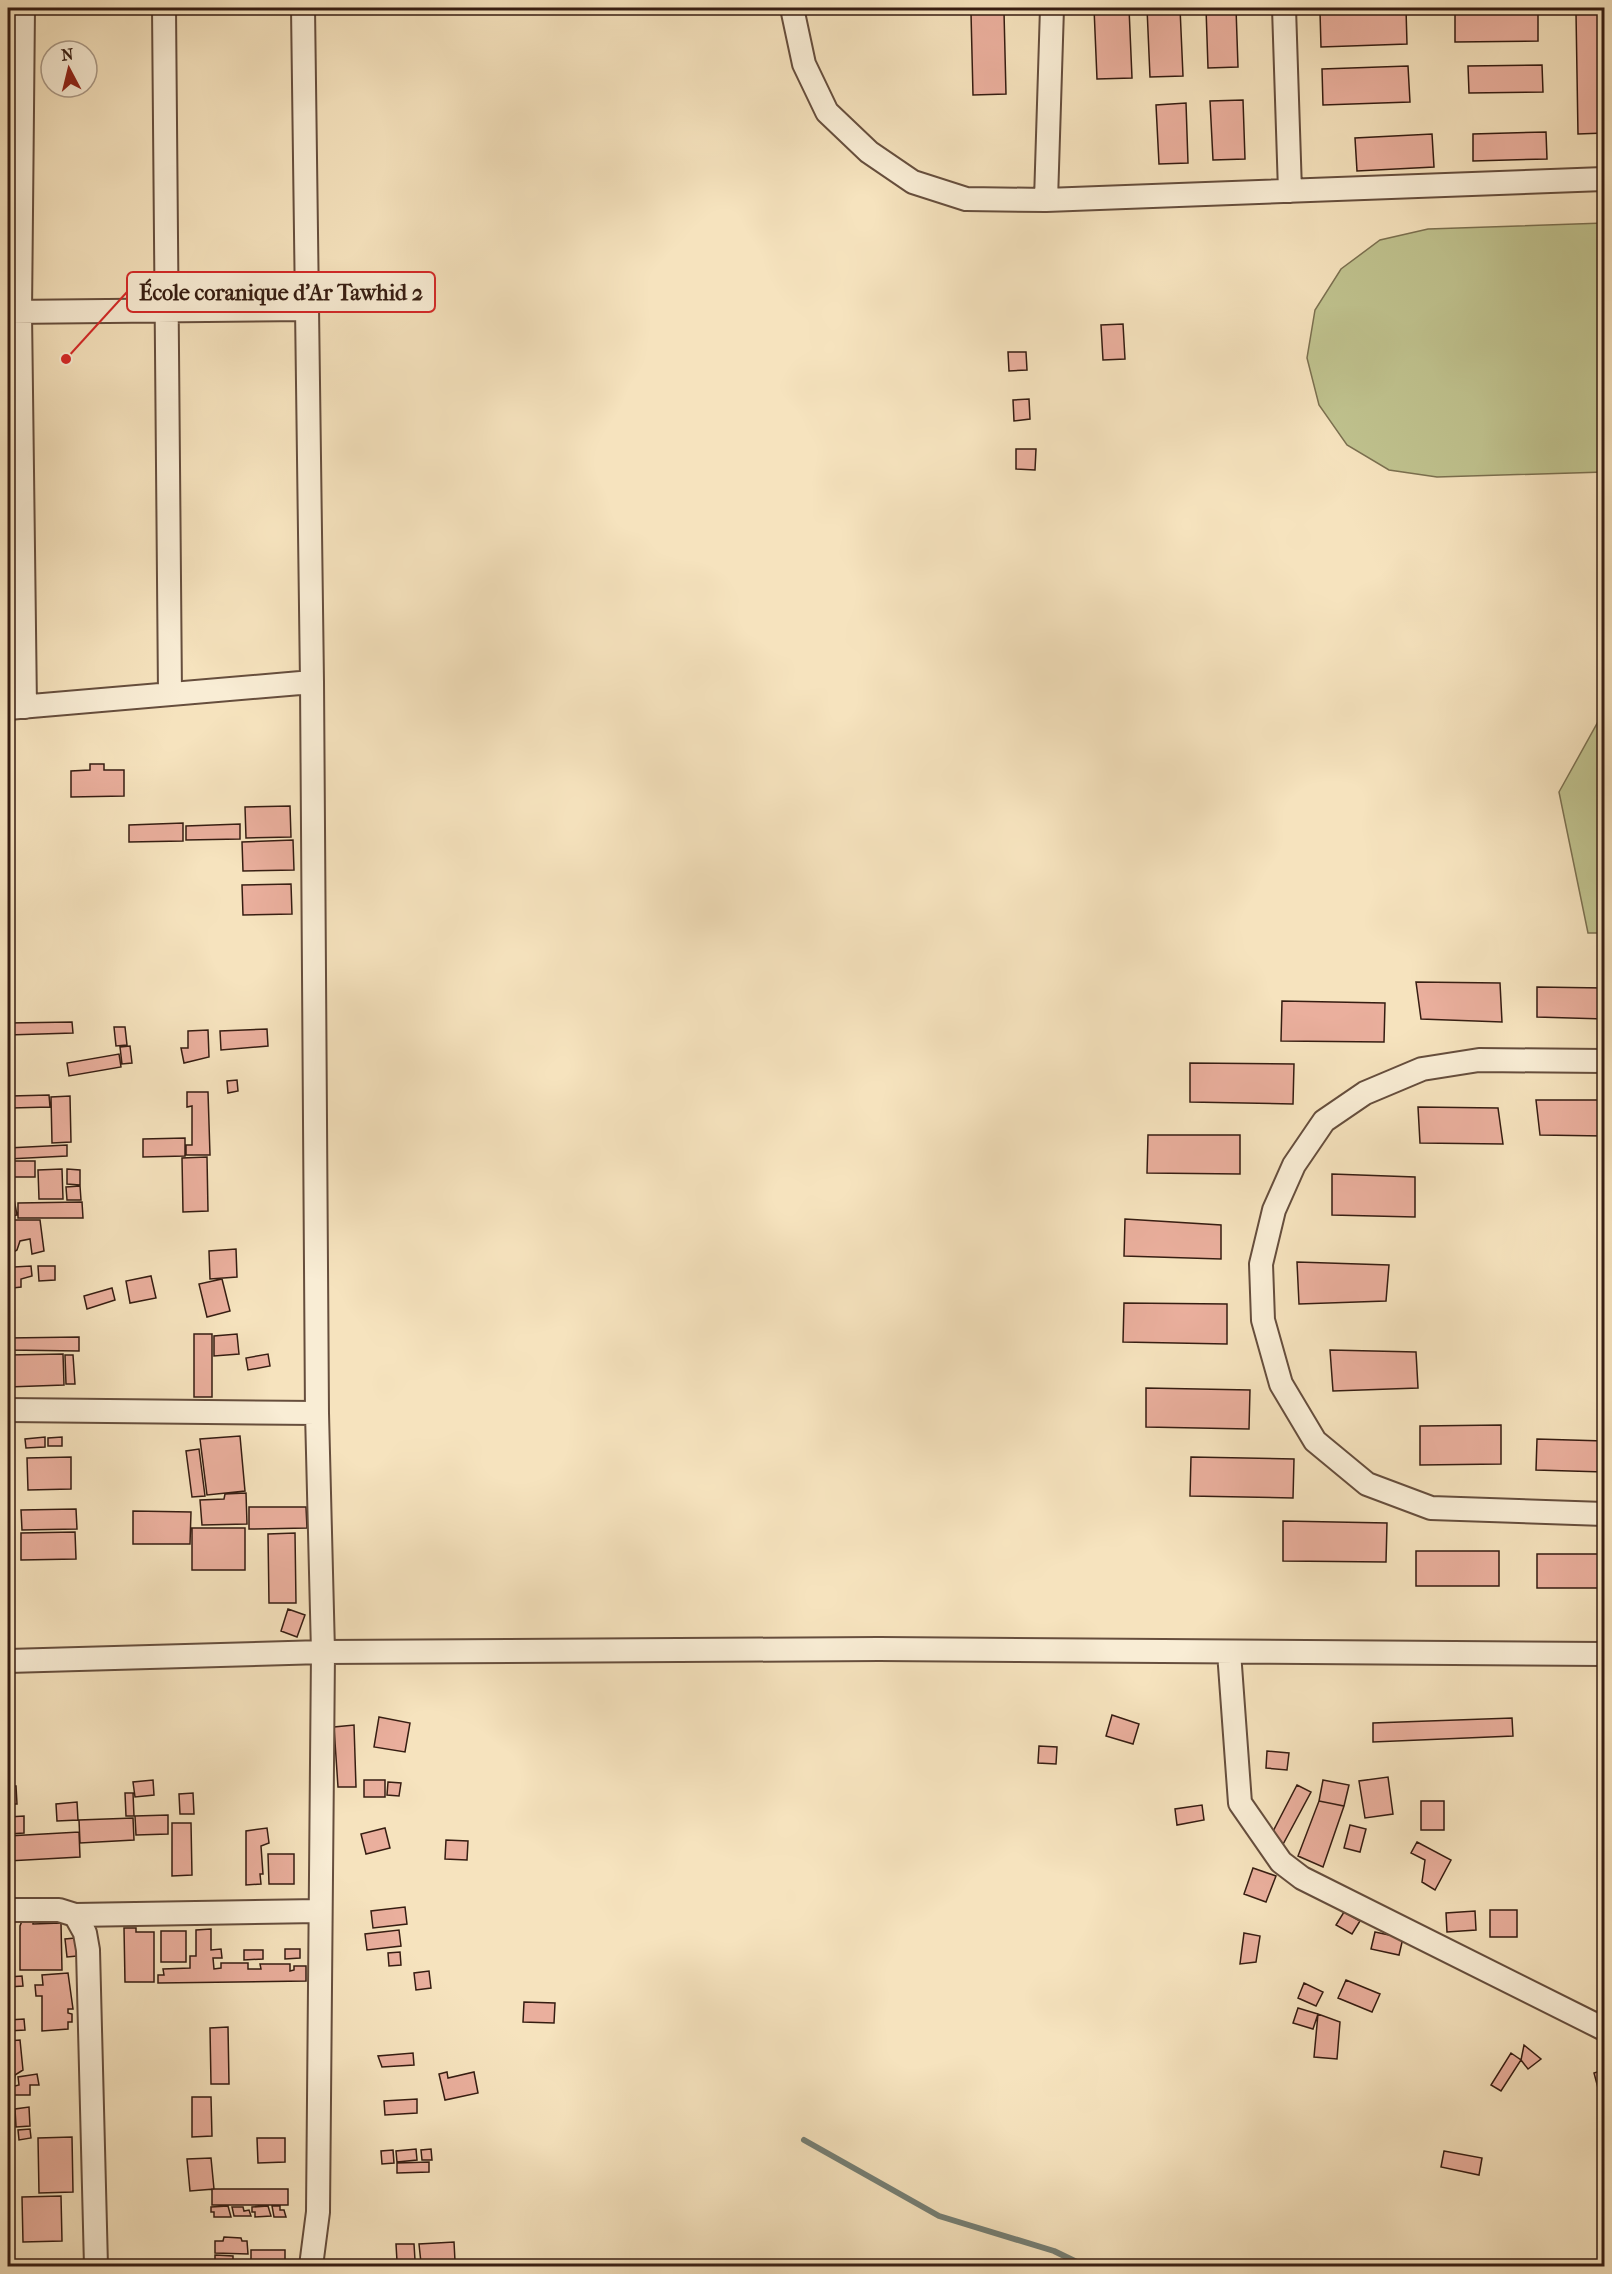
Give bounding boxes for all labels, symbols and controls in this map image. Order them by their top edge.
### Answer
north arrow [39,39,99,99]
text: N [60,44,75,65]
callout: École coranique d'Ar Tawhid 2 [127,272,435,312]
text: École coranique d'Ar Tawhid 2 [139,278,423,306]

